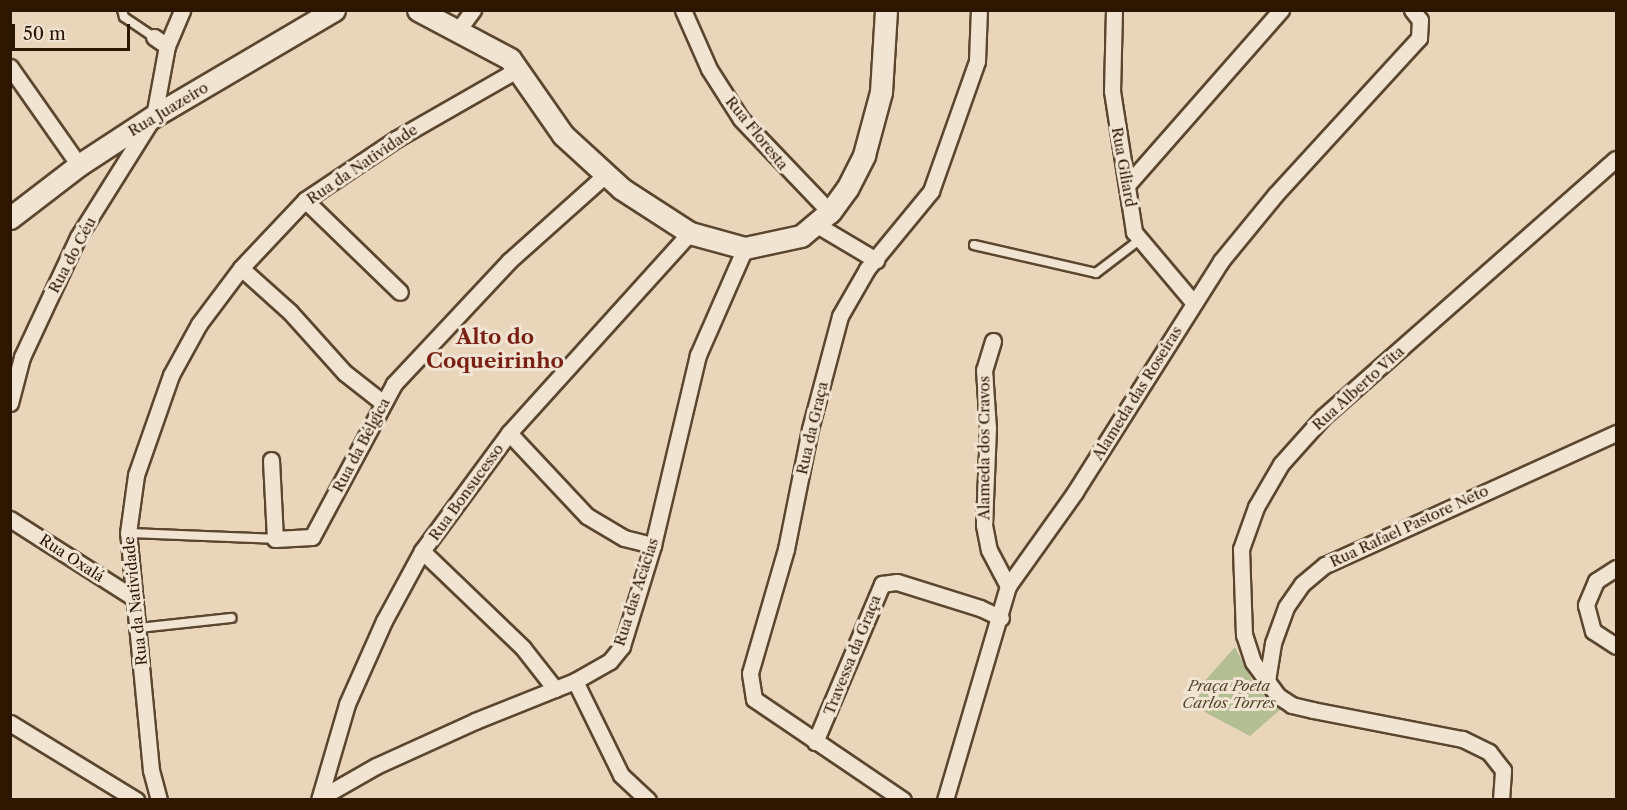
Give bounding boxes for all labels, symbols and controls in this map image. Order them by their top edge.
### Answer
scale bar [15,12,134,50]
text: 50 m [23,23,66,45]
street label: Rua Juazeiro [125,78,211,140]
street label: Rua Floresta [722,92,792,174]
street label: Rua da Natividade [303,120,421,208]
street label: Rua Giliard [1108,126,1140,208]
street label: Rua do Céu [44,214,100,296]
street label: Alameda das Roseiras [1088,323,1186,463]
district label: Alto do Coqueirinho [426,324,564,374]
street label: Rua Alberto Vita [1308,342,1408,434]
street label: Alameda dos Cravos [975,376,993,520]
street label: Rua da Graça [793,380,831,476]
street label: Rua da Bélgica [328,395,394,495]
street label: Rua Bonsucesso [425,440,507,544]
street label: Rua Rafael Pastore Neto [1327,481,1491,571]
street label: Rua Oxalá [36,530,108,586]
street label: Rua da Natividade [119,535,151,667]
street label: Rua das Acácias [610,535,662,649]
street label: Travessa da Graça [820,592,884,718]
park label: Praça Poeta Carlos Torres [1182,676,1276,711]

